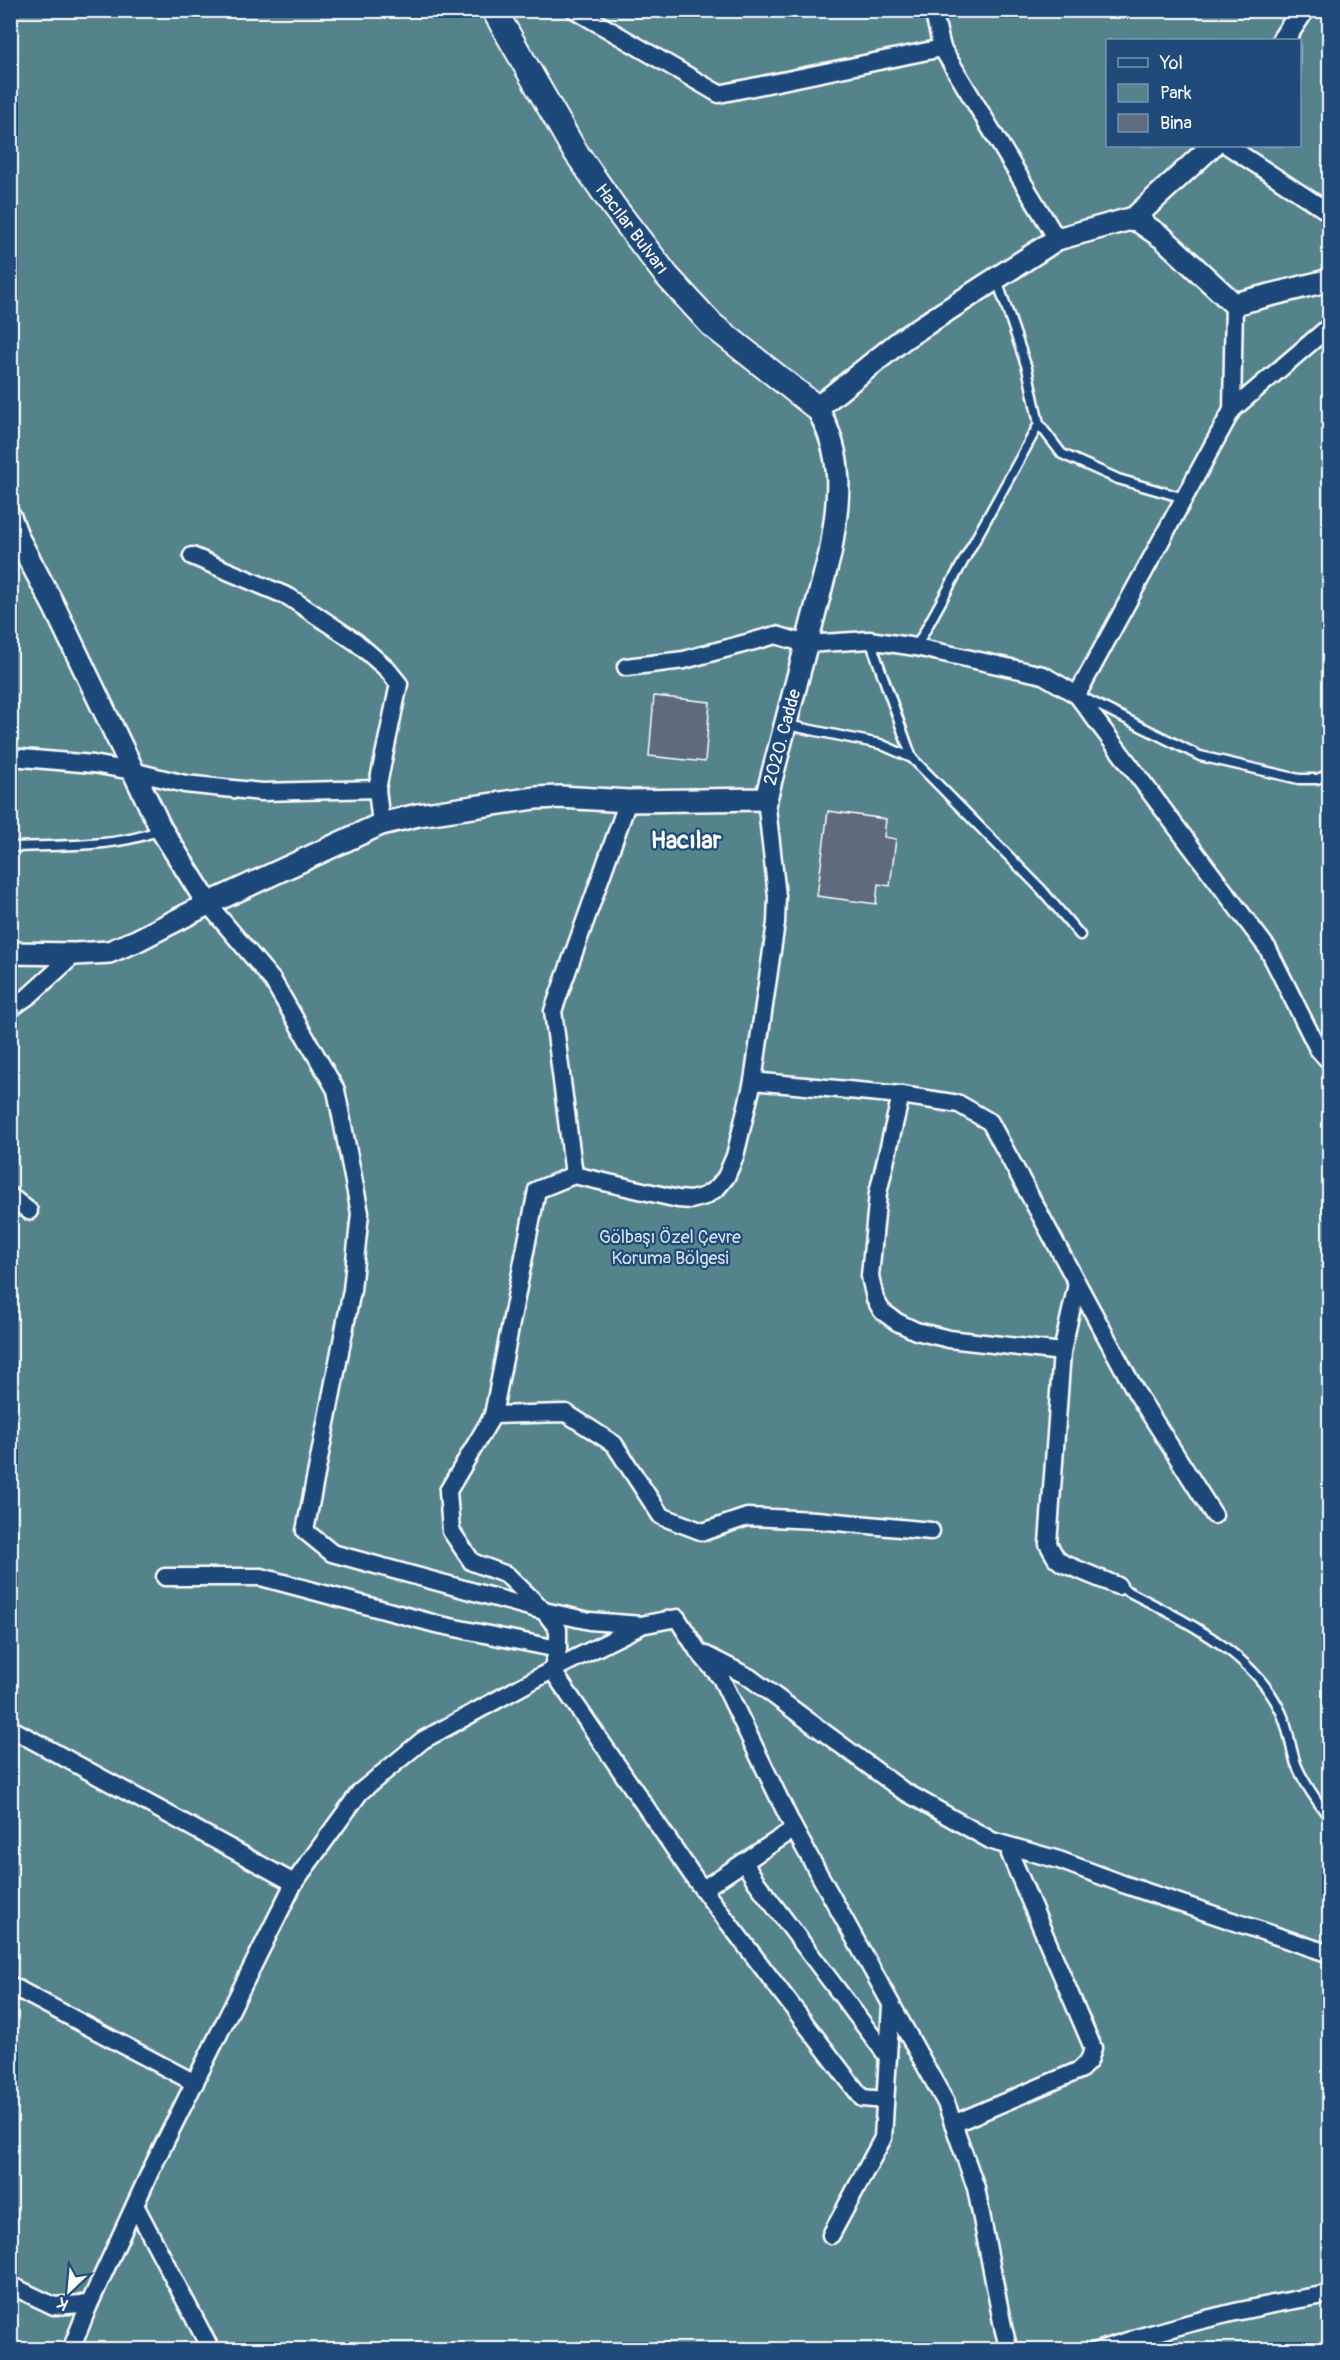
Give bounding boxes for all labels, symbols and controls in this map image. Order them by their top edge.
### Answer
legend [1106,39,1301,147]
text: Yol [1159,52,1183,75]
text: Park [1160,82,1192,105]
text: Bina [1160,112,1192,135]
street label: Hacılar Bulvarı [590,179,673,279]
street label: 2020. Cadde [759,686,806,788]
district label: Hacılar [651,826,722,855]
park label: Gölbaşı Özel Çevre Koruma Bölgesi [599,1226,741,1270]
north arrow [39,2261,99,2321]
text: K [54,2292,72,2315]

